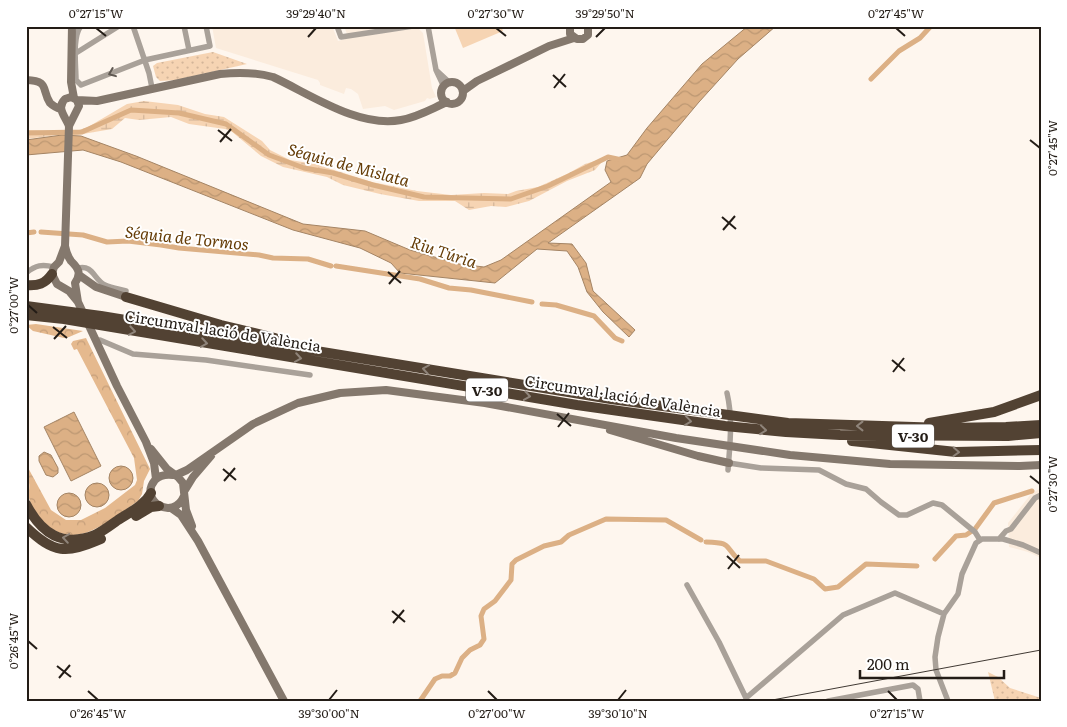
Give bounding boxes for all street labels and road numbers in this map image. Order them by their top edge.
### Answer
street label: Circumval·lació de València [123,303,324,357]
street label: Circumval·lació de València [523,368,724,422]
road number: V-30 [466,378,508,402]
road number: V-30 [892,424,934,448]

